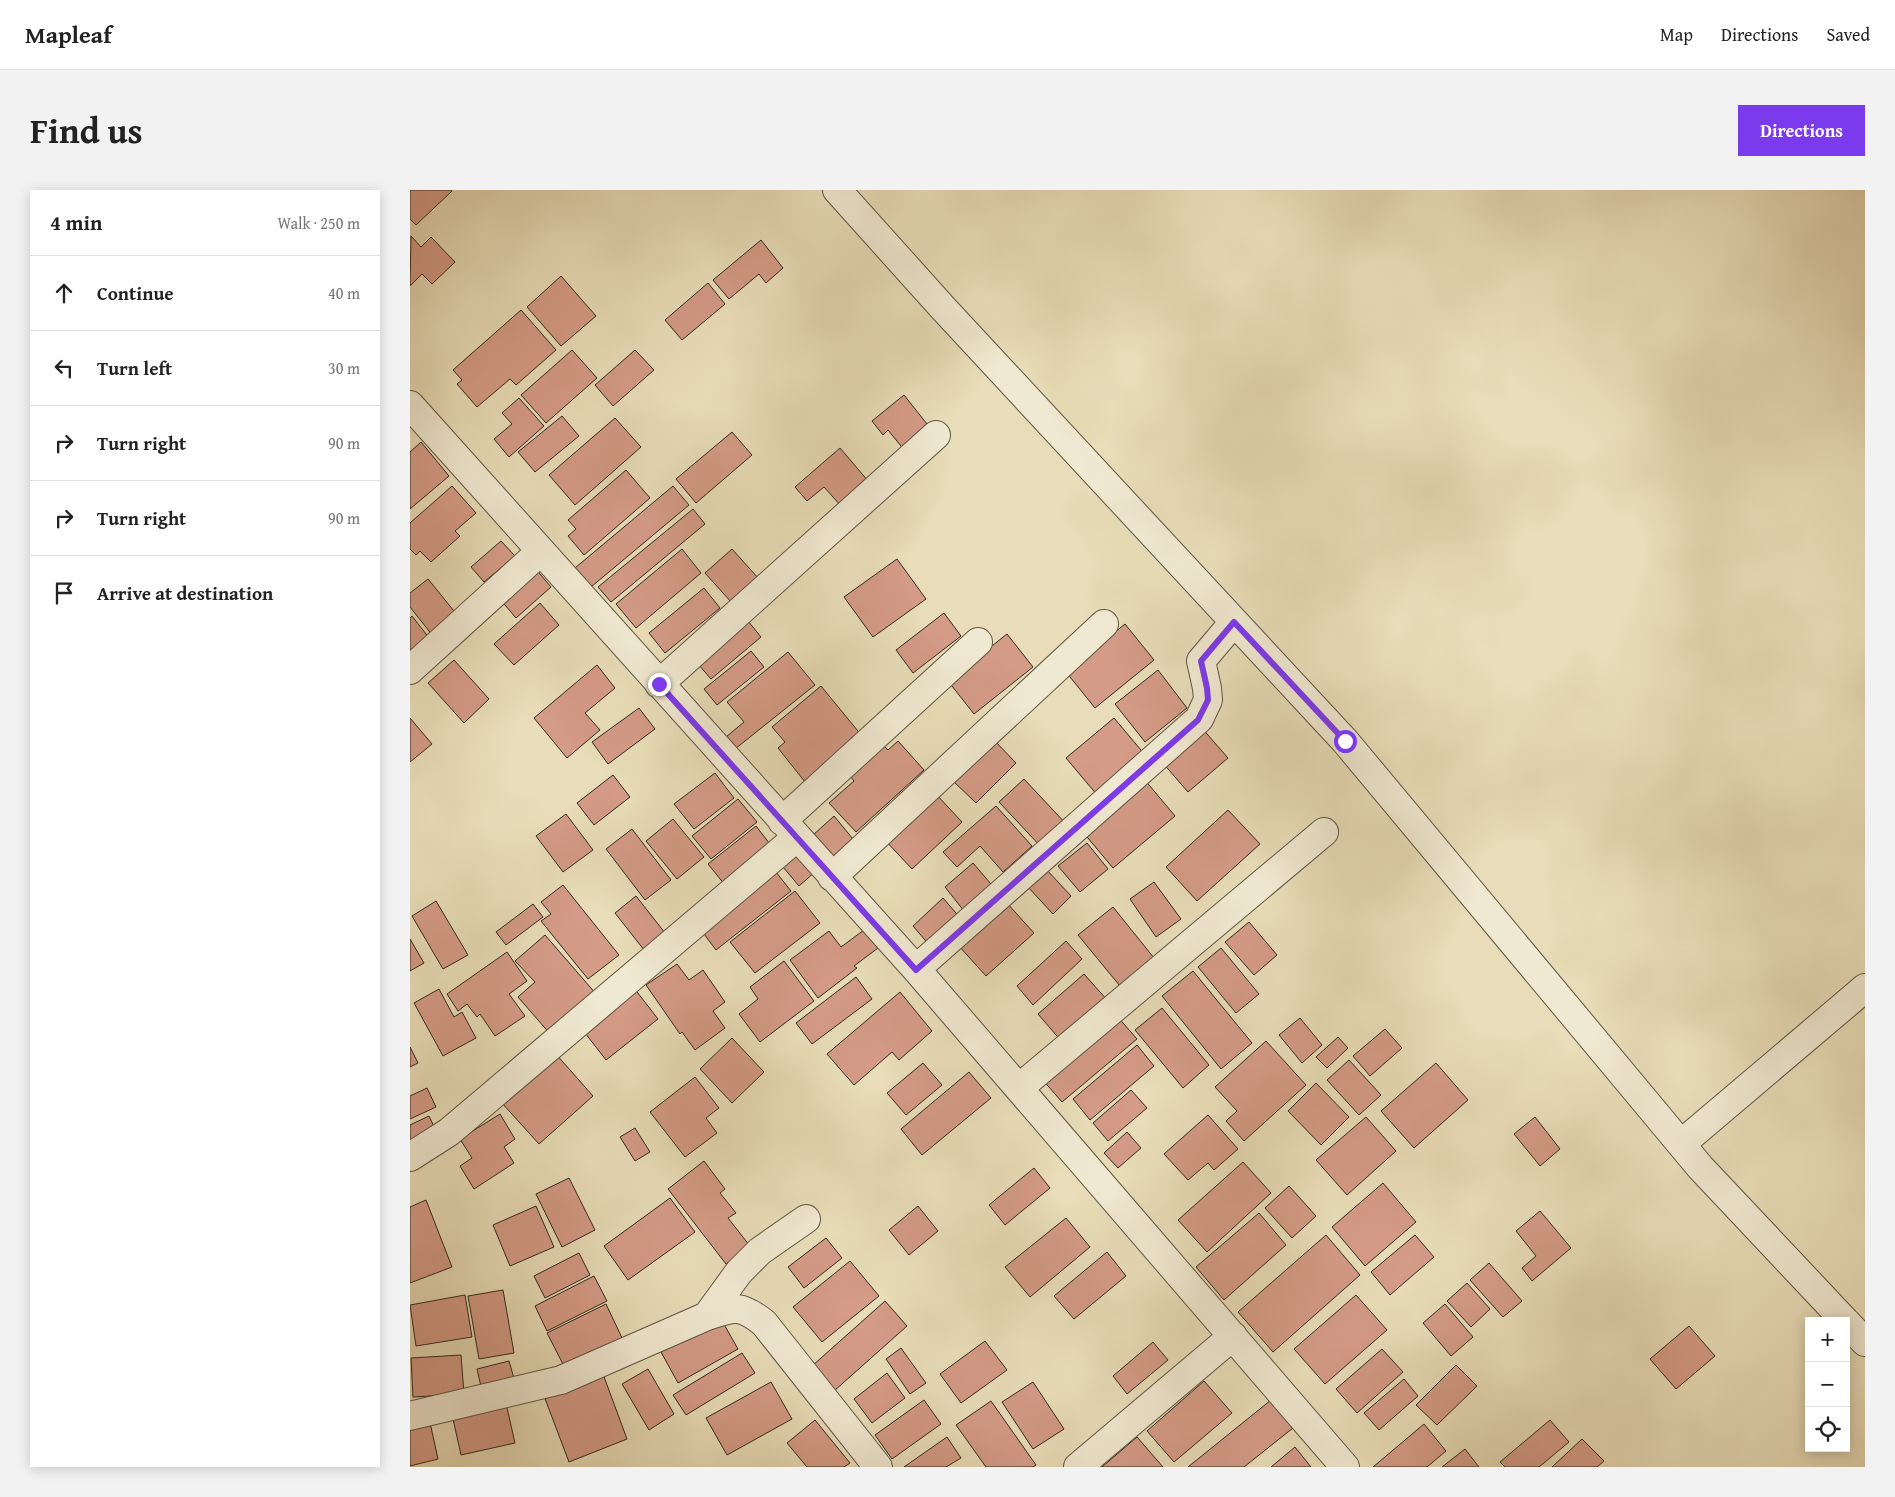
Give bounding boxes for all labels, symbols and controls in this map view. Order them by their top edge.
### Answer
text: Mapleaf [25,17,112,52]
text: Map [1660,21,1693,48]
text: Directions [1721,21,1798,48]
text: Saved [1826,21,1870,48]
text: Find us [30,105,143,156]
button: Directions [1738,105,1865,156]
text: 4 min [50,207,102,238]
text: Walk · 250 m [277,211,360,235]
icon: ahead [50,279,78,307]
text: Continue [97,279,174,307]
text: 40 m [328,281,360,305]
icon: left [50,354,78,382]
text: Turn left [97,354,172,382]
text: 30 m [328,356,360,380]
icon: right [50,429,78,457]
text: Turn right [97,429,186,457]
text: 90 m [328,431,360,455]
icon: right [50,504,78,532]
text: Turn right [97,504,186,532]
text: 90 m [328,506,360,530]
icon: arrive [50,579,78,607]
text: Arrive at destination [97,579,273,607]
route end [648,673,671,696]
route start [1334,730,1357,753]
map controls [1805,1317,1850,1452]
button: + [1805,1317,1850,1362]
button: − [1805,1362,1850,1407]
button: locate [1805,1407,1850,1452]

